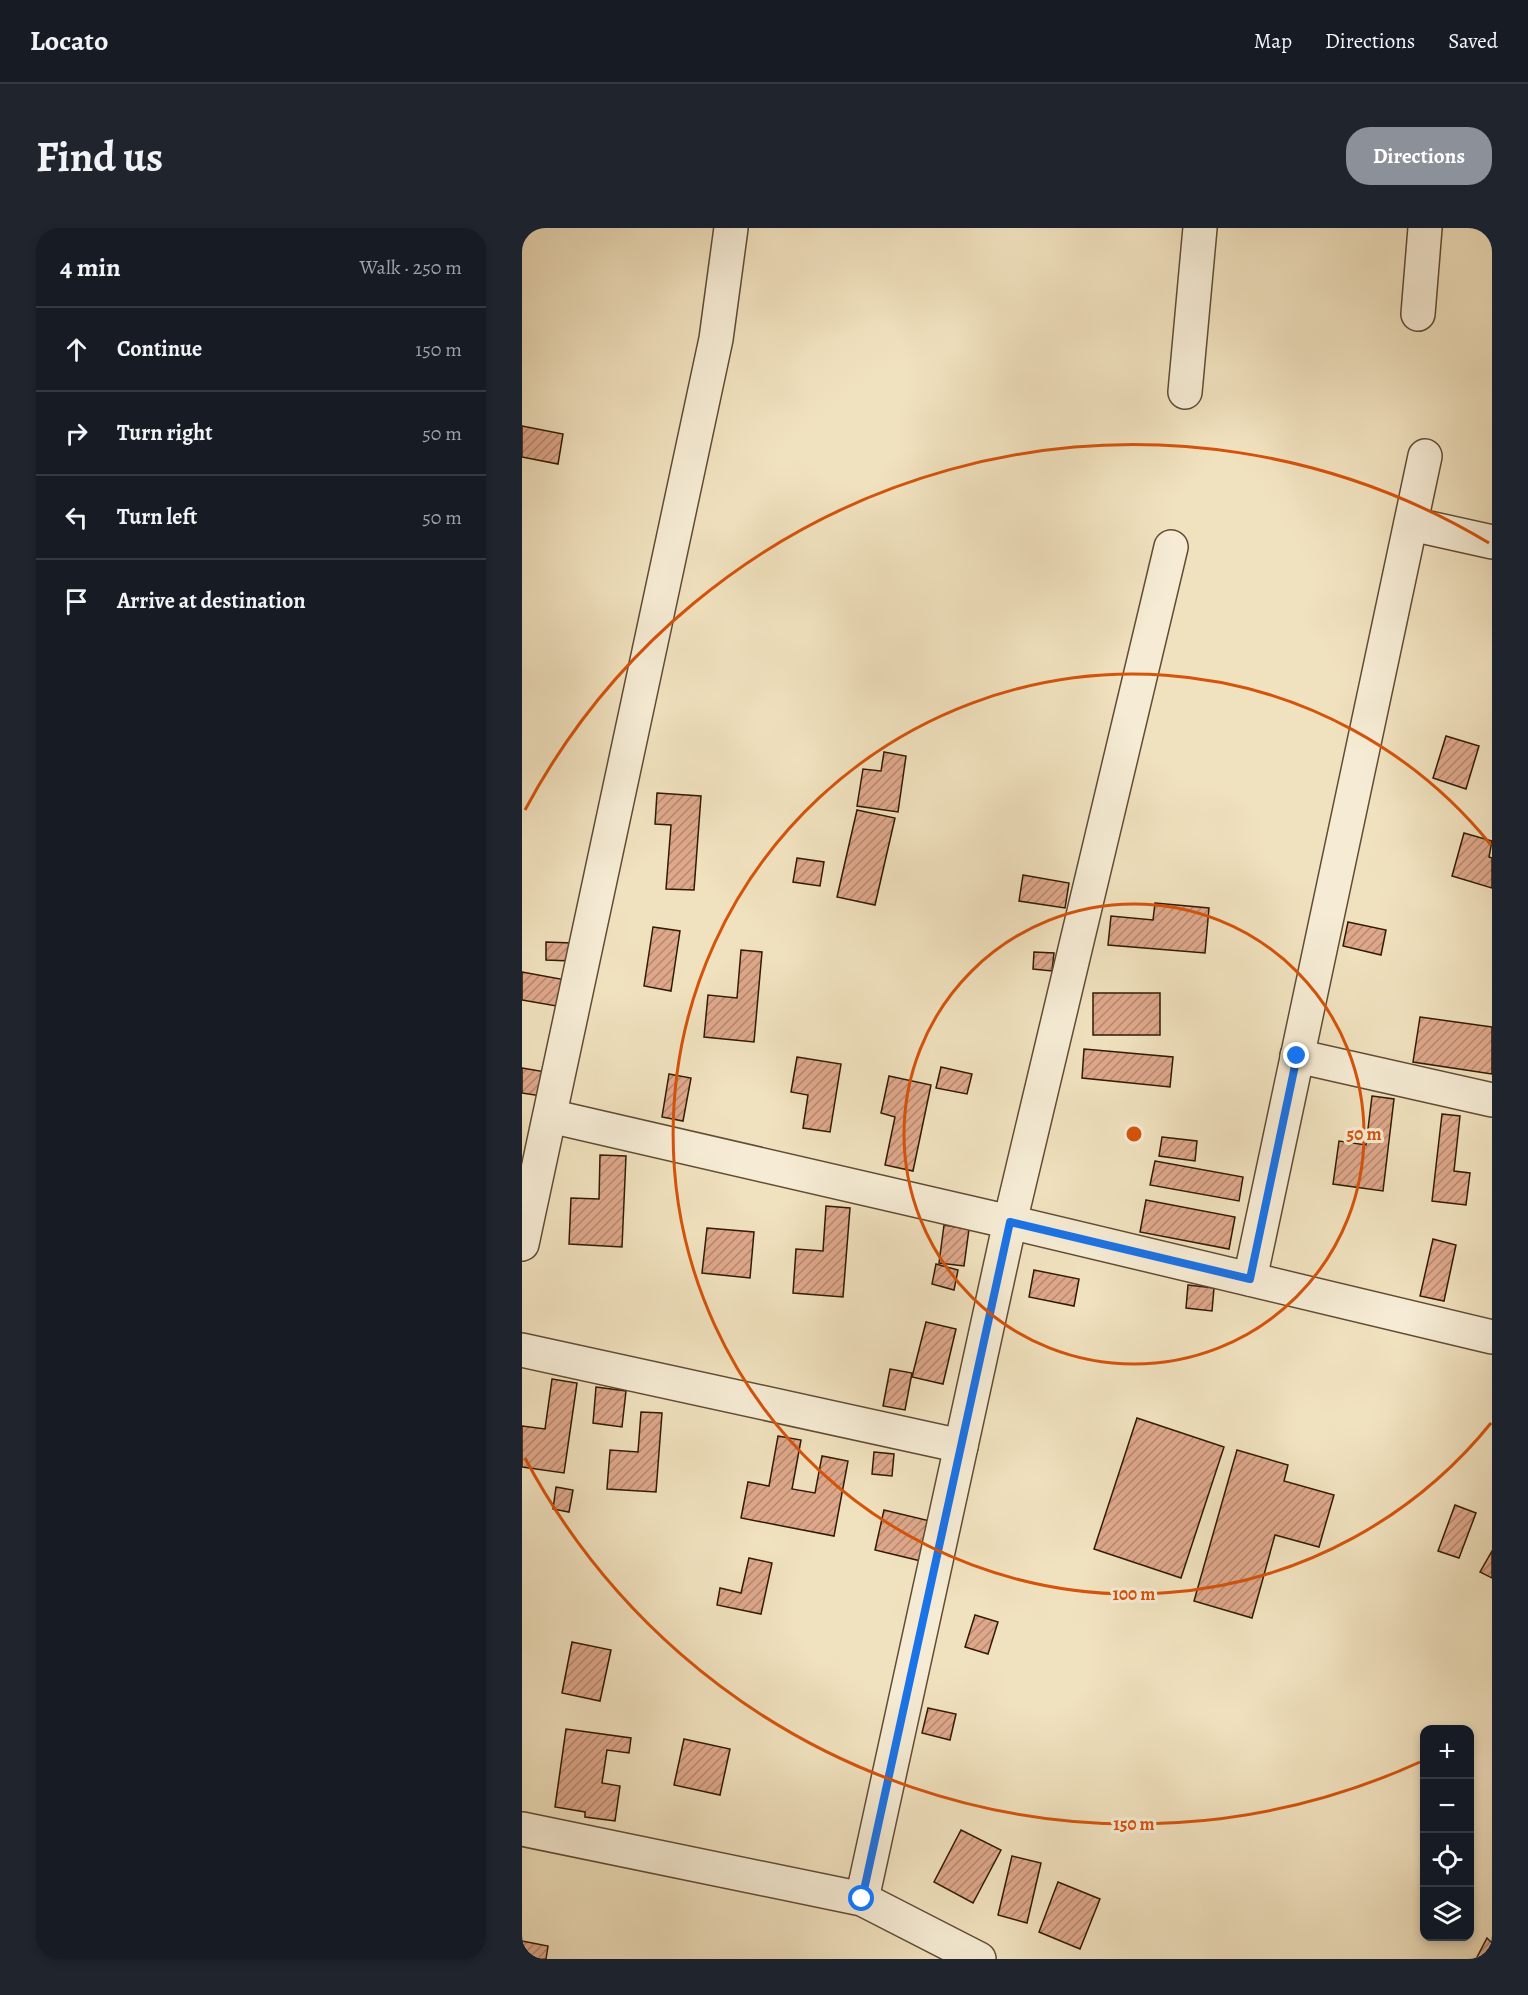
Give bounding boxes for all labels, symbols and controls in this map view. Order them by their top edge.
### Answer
text: Locato [30,22,108,60]
text: Map [1254,27,1292,55]
text: Directions [1325,27,1415,55]
text: Saved [1448,27,1498,55]
button: Directions [1346,127,1492,185]
text: Find us [36,128,163,185]
text: 4 min [60,250,121,285]
text: Walk · 250 m [360,254,462,281]
icon: ahead [60,333,93,366]
text: Continue [117,334,202,364]
text: 150 m [415,336,462,363]
icon: right [60,417,93,450]
text: Turn right [117,418,213,448]
text: 50 m [422,420,462,447]
icon: left [60,501,93,534]
text: Turn left [117,502,197,532]
text: 50 m [422,504,462,531]
icon: arrive [60,585,93,618]
text: Arrive at destination [117,586,306,616]
route end [1283,1042,1309,1068]
text: 50 m [1347,1122,1381,1146]
centre of rings [1124,1124,1144,1144]
text: 100 m [1113,1582,1155,1606]
map controls [1420,1725,1474,1941]
button: + [1420,1725,1474,1779]
button: − [1420,1779,1474,1833]
text: 150 m [1113,1812,1155,1836]
button: locate [1420,1833,1474,1887]
route start [848,1885,874,1911]
button: layers [1420,1887,1474,1941]

